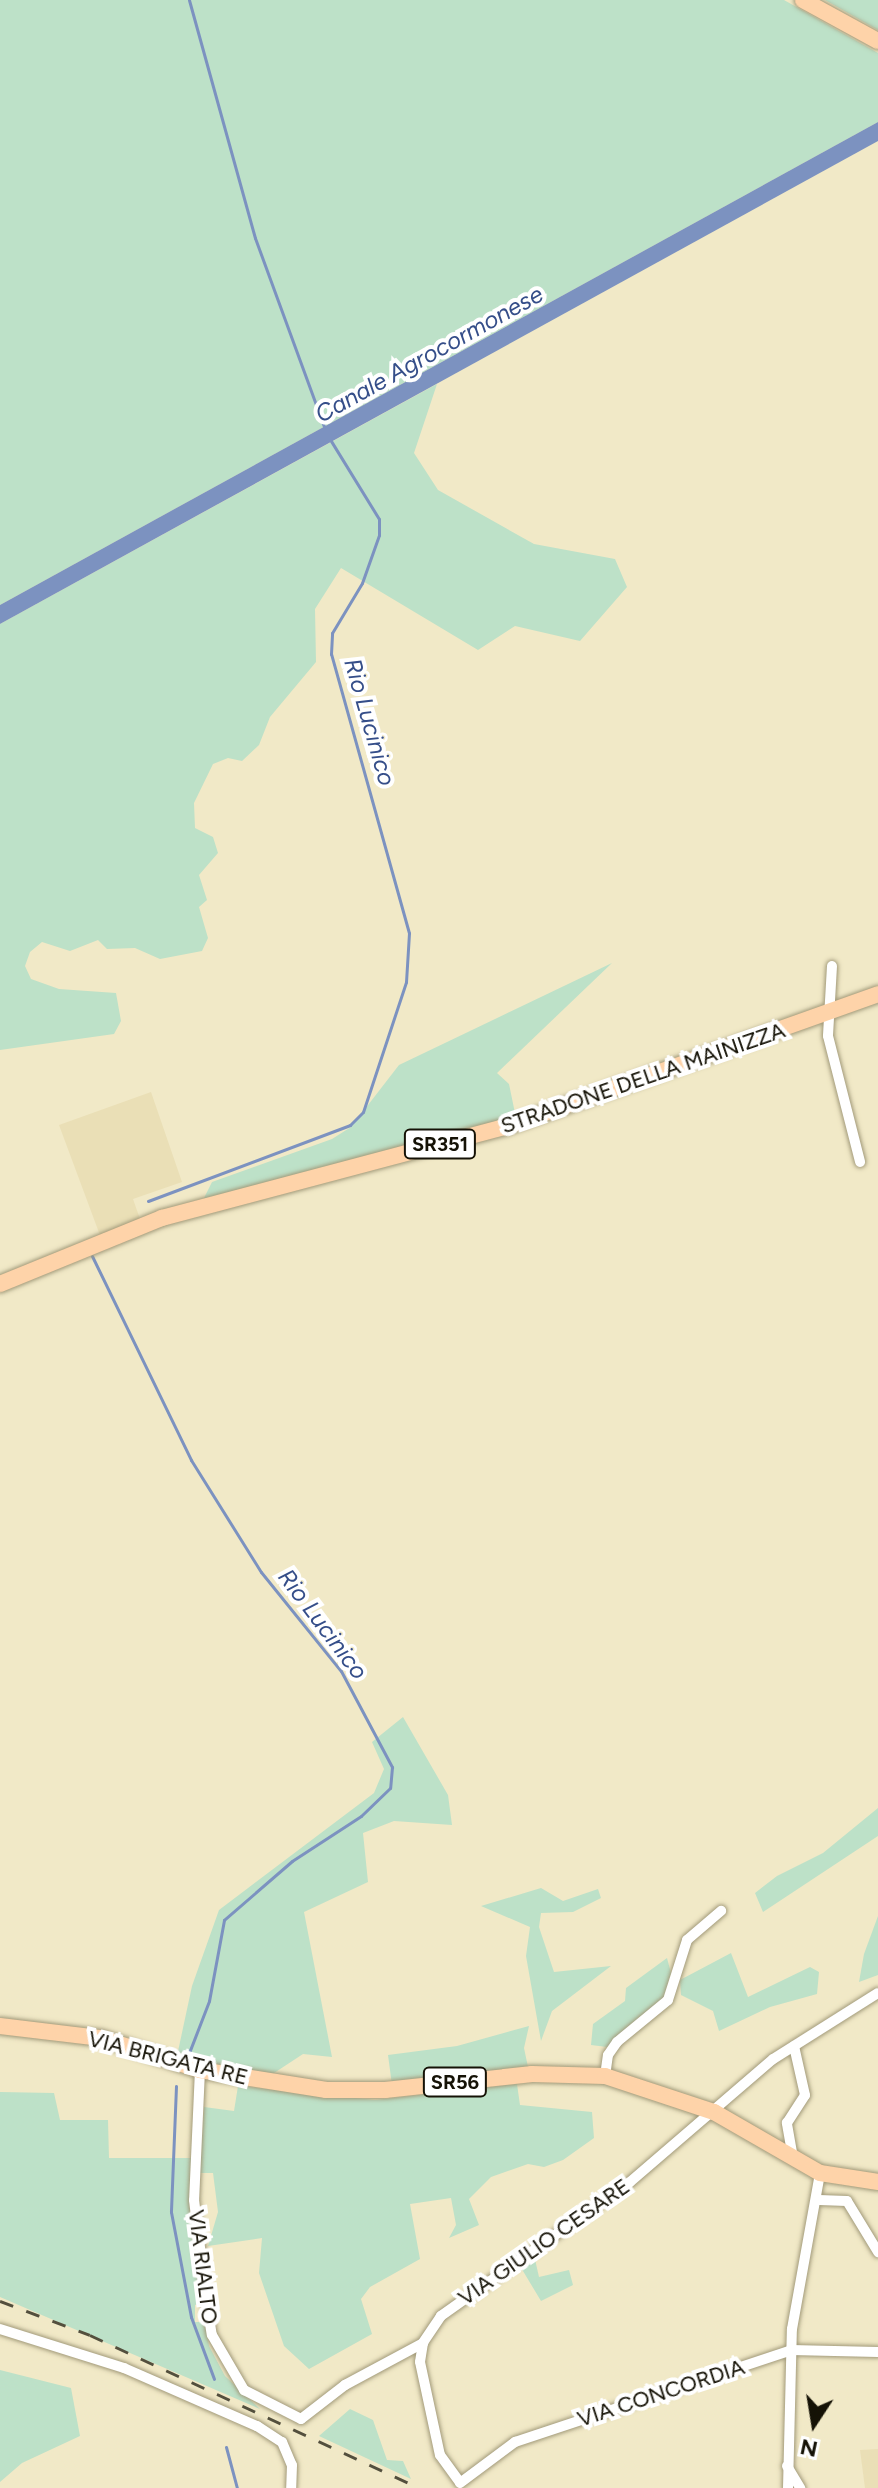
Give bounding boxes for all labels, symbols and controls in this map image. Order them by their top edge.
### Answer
water label: Canale Agrocormonese [310,279,548,429]
water label: Rio Lucinico [338,655,402,789]
street label: STRADONE DELLA MAINIZZA [497,1017,789,1139]
road number: SR351 [402,1128,478,1160]
water label: Rio Lucinico [272,1563,374,1685]
street label: VIA BRIGATA RE [85,2025,251,2091]
road number: SR56 [421,2066,489,2098]
street label: VIA GIULIO CESARE [453,2173,635,2311]
street label: VIA RIALTO [183,2208,223,2326]
street label: VIA CONCORDIA [574,2354,748,2432]
north arrow [774,2384,854,2464]
text: N [798,2433,820,2463]

